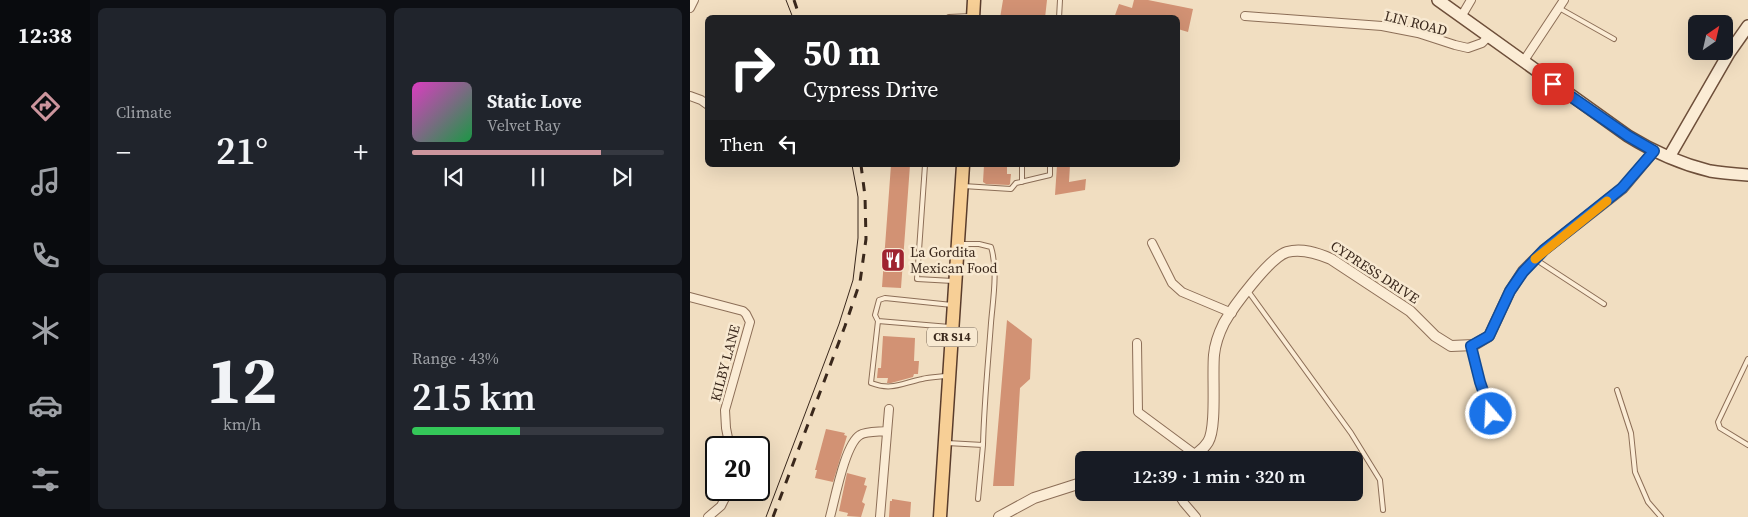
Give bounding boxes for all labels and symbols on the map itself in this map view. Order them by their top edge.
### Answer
street label: LIN ROAD [1382,6,1450,40]
north arrow [1688,15,1732,60]
pin [1532,63,1574,105]
street label: CYPRESS DRIVE [1327,236,1423,308]
place label: La Gordita Mexican Food [910,242,998,278]
restaurant icon: La Gordita Mexican Food [880,247,906,273]
street label: KILBY LANE [705,322,745,404]
road number: CR S14 [927,328,977,347]
position arrow [1464,387,1516,439]
speed limit sign: 20 [705,436,770,501]

